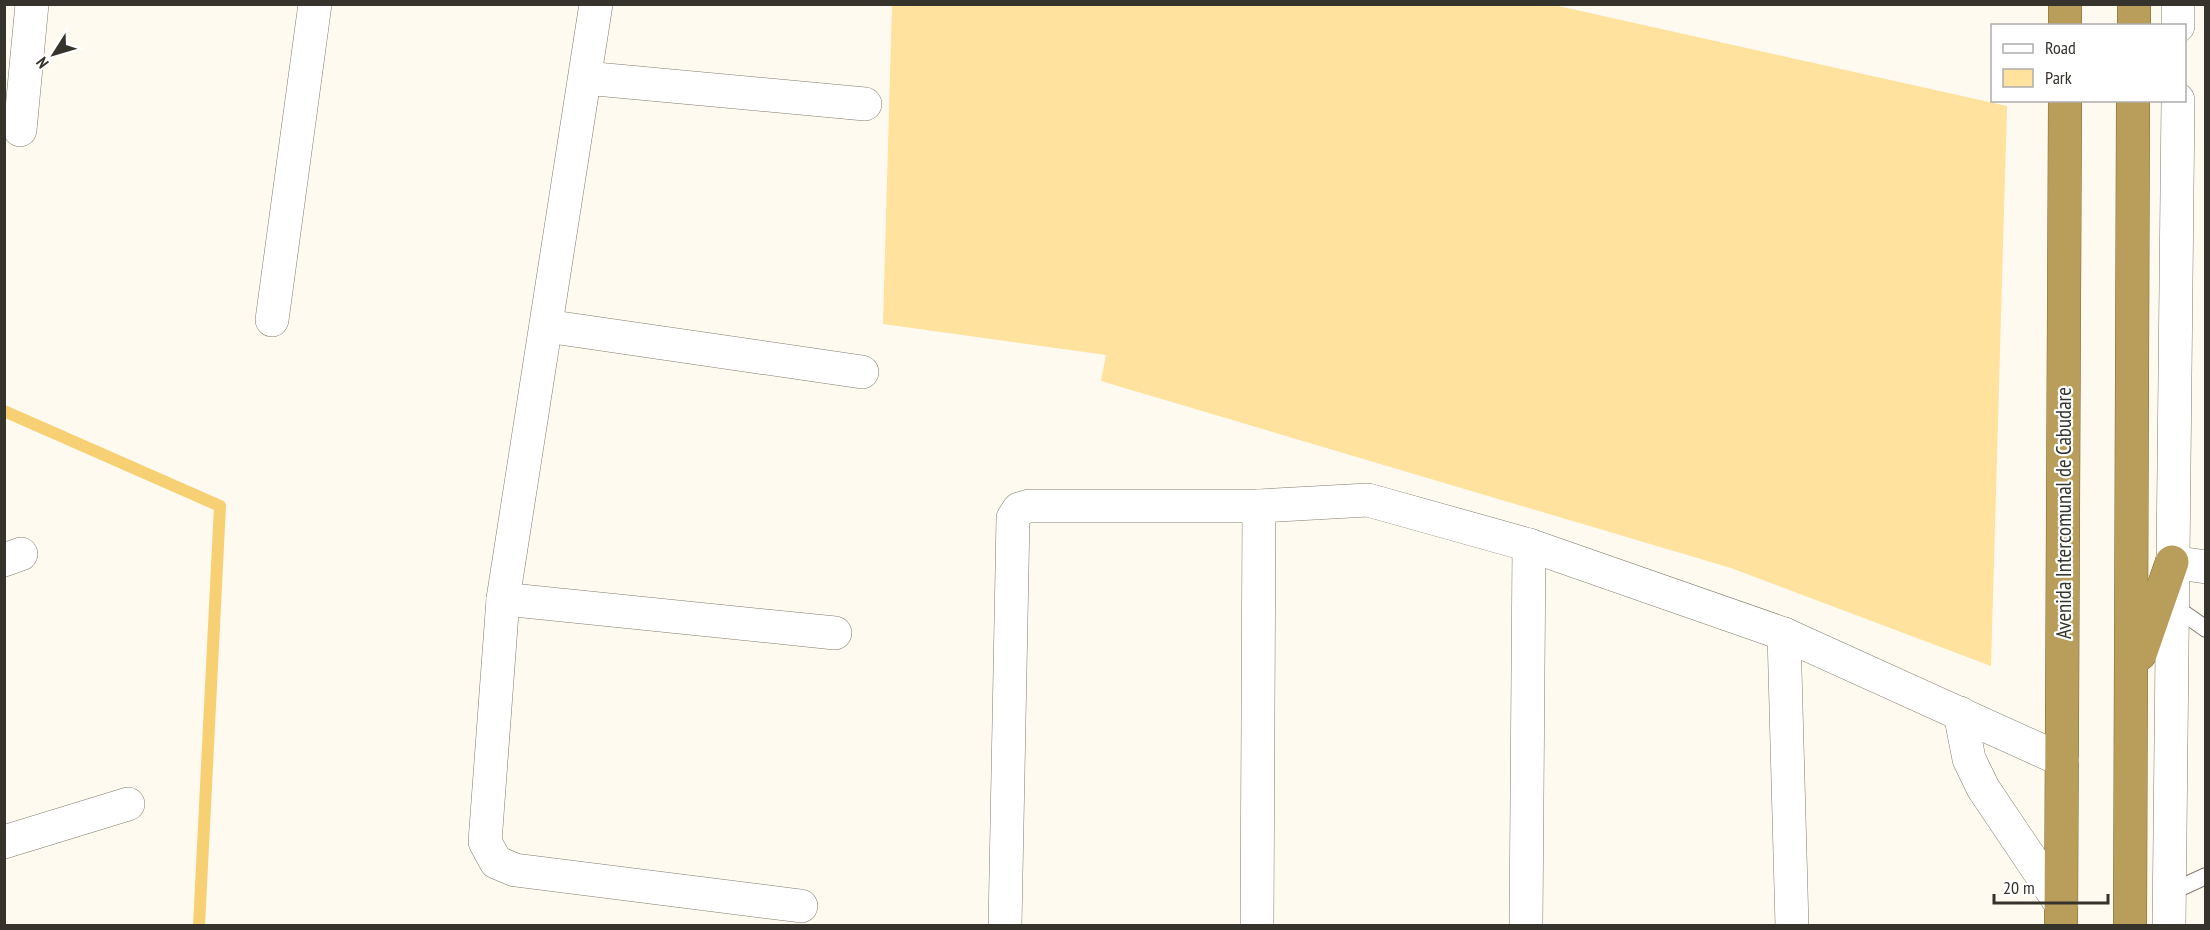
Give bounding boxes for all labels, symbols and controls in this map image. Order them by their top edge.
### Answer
north arrow [24,24,84,84]
legend [1991,24,2186,102]
text: Road [2045,36,2076,59]
text: N [31,54,53,72]
text: Park [2045,66,2072,89]
street label: Avenida Intercomunal de Cabudare [2050,387,2077,639]
scale bar [1994,867,2108,905]
text: 20 m [2003,876,2035,899]

